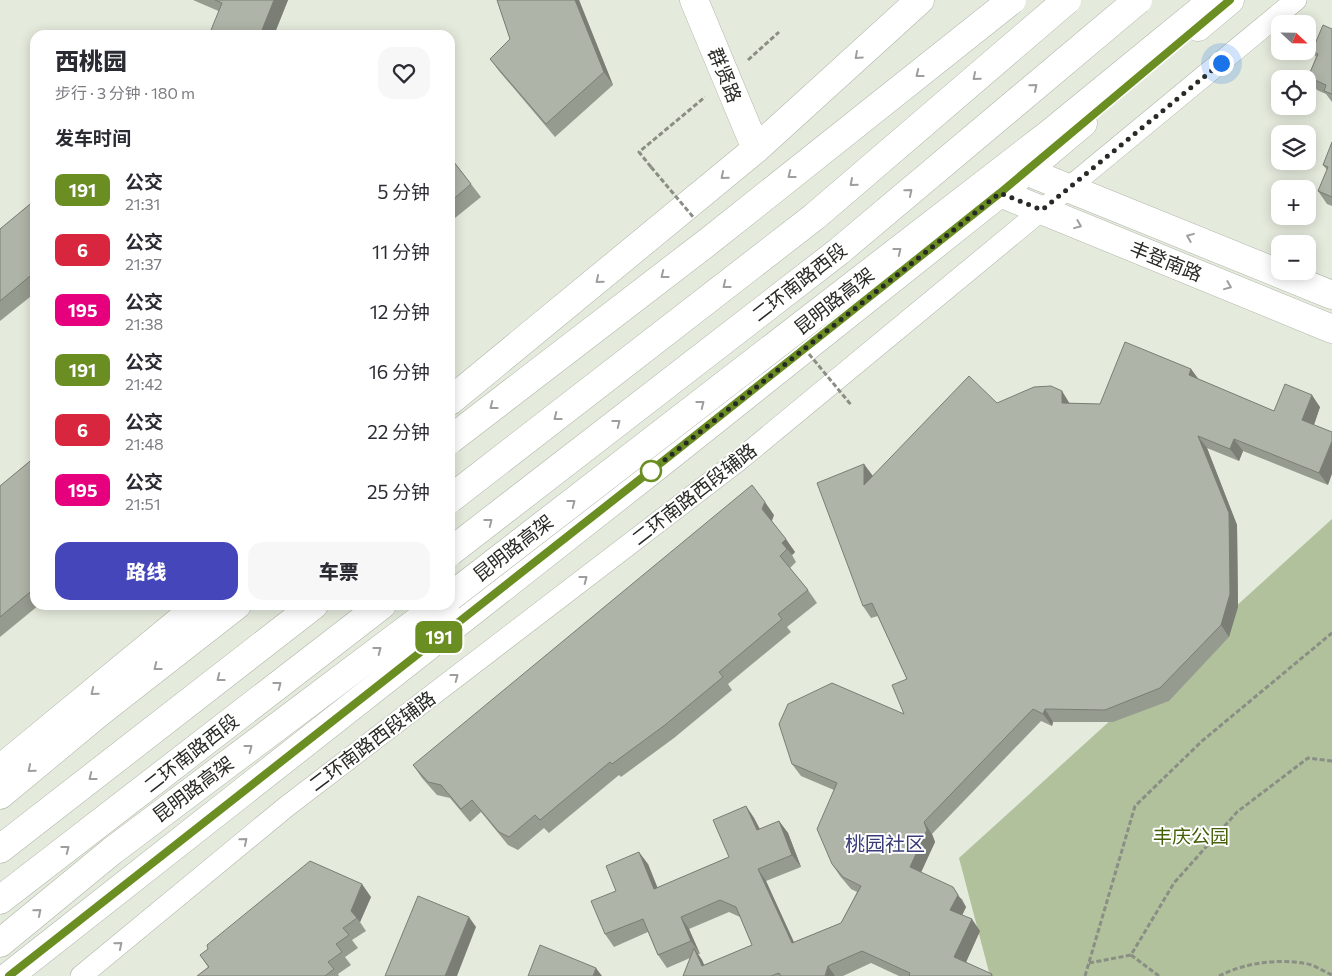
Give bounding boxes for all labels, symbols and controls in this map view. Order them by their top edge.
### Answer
north arrow [1271,15,1316,60]
map controls [1271,15,1316,280]
street label: 群贤路 [704,44,747,106]
text: 西桃园 [55,46,127,75]
button: heart [378,47,430,99]
one-way arrow [855,50,864,59]
your location [1209,51,1234,76]
one-way arrow [915,68,925,77]
button: locate [1271,70,1316,115]
one-way arrow [973,71,982,80]
text: 步行 · 3 分钟 · 180 m [55,83,195,102]
one-way arrow [1028,85,1037,93]
button: layers [1271,125,1316,170]
text: 发车时间 [55,126,131,149]
one-way arrow [788,169,797,178]
text: 公交 [125,170,163,193]
one-way arrow [721,170,730,178]
one-way arrow [850,177,859,186]
text: 191 [69,179,96,201]
text: 5 分钟 [377,180,430,203]
button: + [1271,180,1316,225]
one-way arrow [904,189,913,198]
text: 21:31 [125,194,160,213]
one-way arrow [1073,219,1081,229]
text: 公交 [125,230,163,253]
one-way arrow [1186,233,1194,243]
button: − [1271,235,1316,280]
street label: 丰登南路 [1127,236,1206,285]
street label: 二环南路西段 [747,237,851,326]
text: 6 [77,239,88,261]
text: 11 分钟 [372,240,430,263]
one-way arrow [892,248,901,256]
text: 21:37 [125,254,162,273]
street label: 昆明路高架 [789,262,878,339]
one-way arrow [660,270,669,279]
one-way arrow [595,274,604,283]
one-way arrow [723,279,732,288]
one-way arrow [1223,280,1232,291]
text: 公交 [125,290,163,313]
text: 195 [68,299,97,321]
text: 12 分钟 [370,300,430,323]
text: 21:38 [125,314,163,333]
text: 公交 [125,350,163,373]
text: 191 [69,359,96,381]
text: 16 分钟 [369,360,430,383]
text: 21:42 [125,374,163,393]
one-way arrow [490,401,499,409]
one-way arrow [695,401,704,409]
text: 公交 [125,410,163,433]
one-way arrow [554,411,563,419]
text: 6 [77,419,88,441]
text: 22 分钟 [367,420,430,443]
one-way arrow [611,420,620,428]
text: 21:48 [125,434,164,453]
street label: 二环南路西段辅路 [627,438,761,549]
unlabelled marker [640,460,662,482]
text: 公交 [125,470,163,493]
text: 195 [68,479,97,501]
text: 25 分钟 [367,480,430,503]
text: 21:51 [125,494,161,513]
one-way arrow [566,500,576,509]
street label: 昆明路高架 [468,509,557,586]
one-way arrow [483,519,492,528]
button: 路线 [55,542,238,600]
button: 车票 [248,542,430,600]
one-way arrow [579,575,588,584]
line badge: 191 [410,621,468,653]
text: 191 [425,626,453,648]
one-way arrow [373,647,382,656]
one-way arrow [153,661,163,670]
one-way arrow [217,672,226,680]
one-way arrow [449,675,458,683]
one-way arrow [272,683,281,691]
one-way arrow [90,686,99,695]
street label: 二环南路西段辅路 [304,686,439,796]
street label: 二环南路西段 [139,708,243,797]
one-way arrow [243,745,253,754]
street label: 昆明路高架 [148,751,238,826]
one-way arrow [28,764,37,772]
one-way arrow [89,772,98,780]
park label: 丰庆公园 [1153,824,1229,847]
district label: 桃园社区 [845,831,925,855]
one-way arrow [238,839,247,847]
one-way arrow [60,846,70,855]
one-way arrow [32,909,41,918]
one-way arrow [113,942,122,951]

